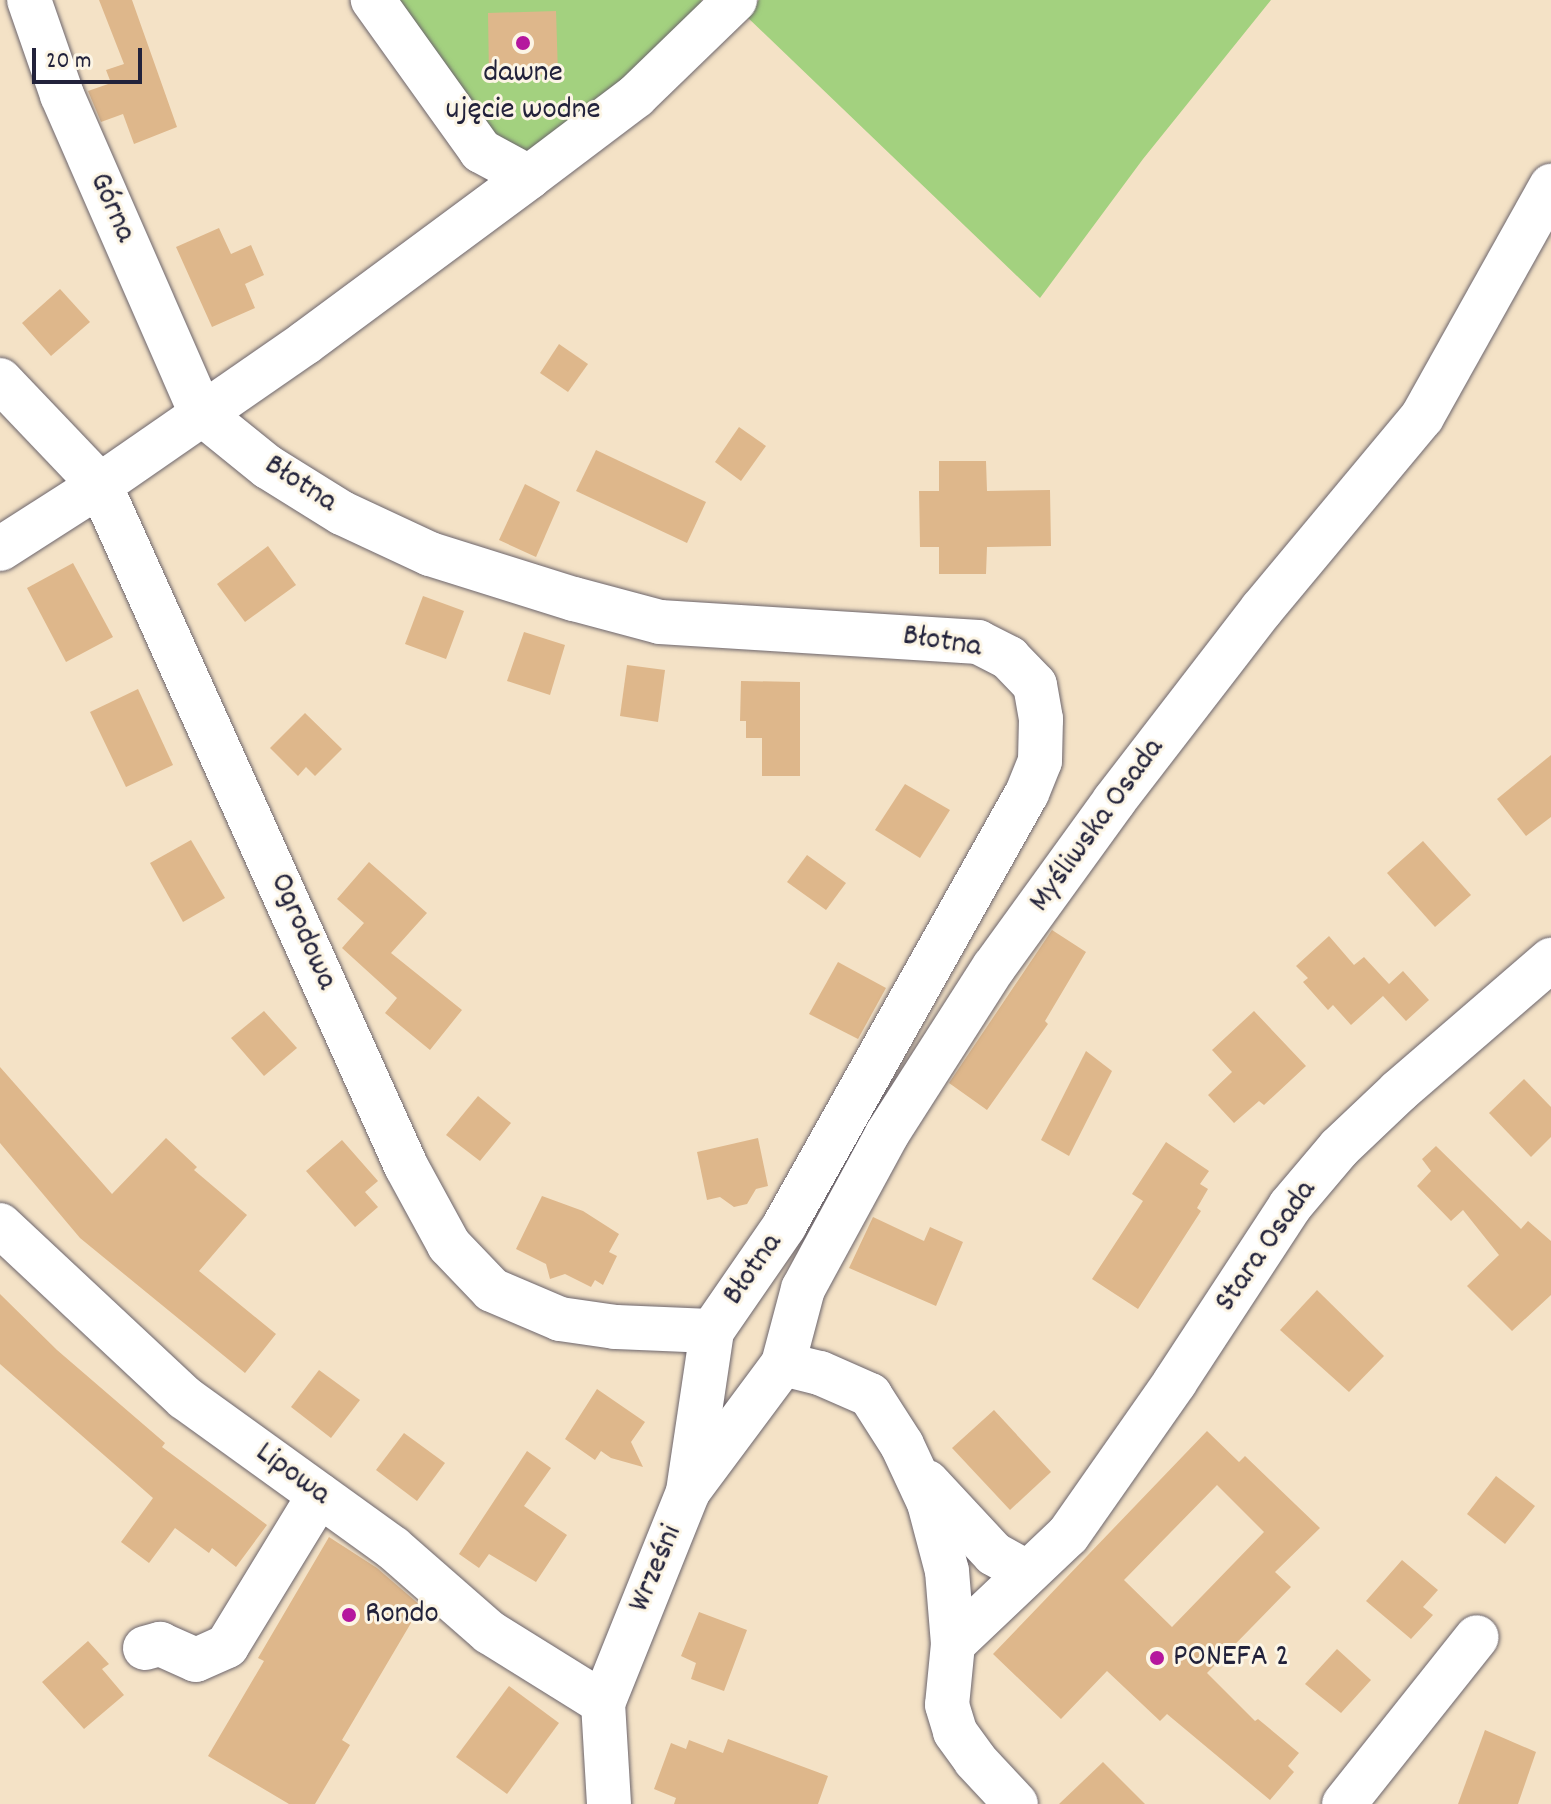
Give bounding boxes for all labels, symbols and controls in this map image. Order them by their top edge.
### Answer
scale bar [36,32,146,82]
marker: dawne ujęcie wodne [514,34,532,52]
text: 20 m [46,45,92,79]
place label: dawne ujęcie wodne [445,56,601,131]
street label: Górna [79,167,143,249]
street label: Błotna [256,447,344,523]
street label: Błotna [900,618,984,668]
street label: Myśliwska Osada [1022,732,1174,920]
street label: Ogrodowa [259,868,345,996]
street label: Stara Osada [1208,1174,1326,1320]
street label: Błotna [716,1227,792,1313]
street label: Lipowa [247,1435,337,1515]
street label: Wrześni [622,1520,692,1618]
place label: Rondo [365,1596,439,1634]
marker: Rondo [340,1606,358,1624]
place label: PONEFA 2 [1173,1639,1289,1677]
marker: PONEFA 2 [1148,1649,1166,1667]

